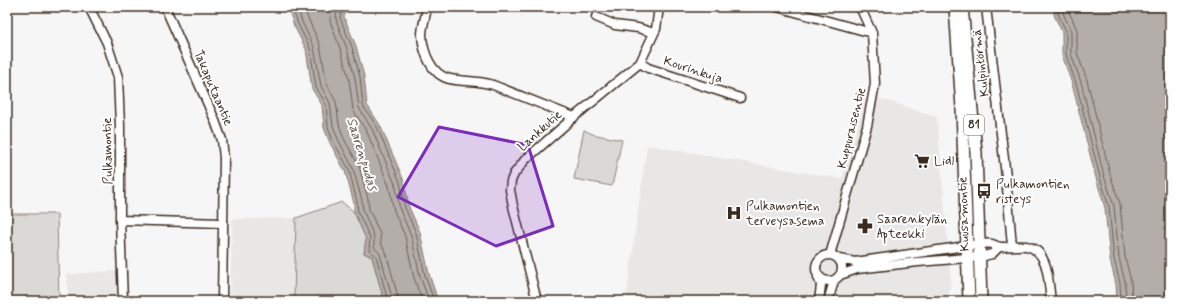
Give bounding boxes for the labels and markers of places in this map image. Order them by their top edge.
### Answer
supermarket icon: Lidl [913,152,931,170]
place label: Lidl [934,153,954,170]
place label: Pulkamontien risteys [996,176,1070,208]
bus stop icon: Pulkamontien risteys [975,182,993,200]
place label: Pulkamontien terveysasema [745,198,824,230]
hospital icon: Pulkamontien terveysasema [725,204,743,222]
place label: Saarenkylän Apteekki [877,211,947,244]
pharmacy icon: Saarenkylän Apteekki [856,217,874,235]

